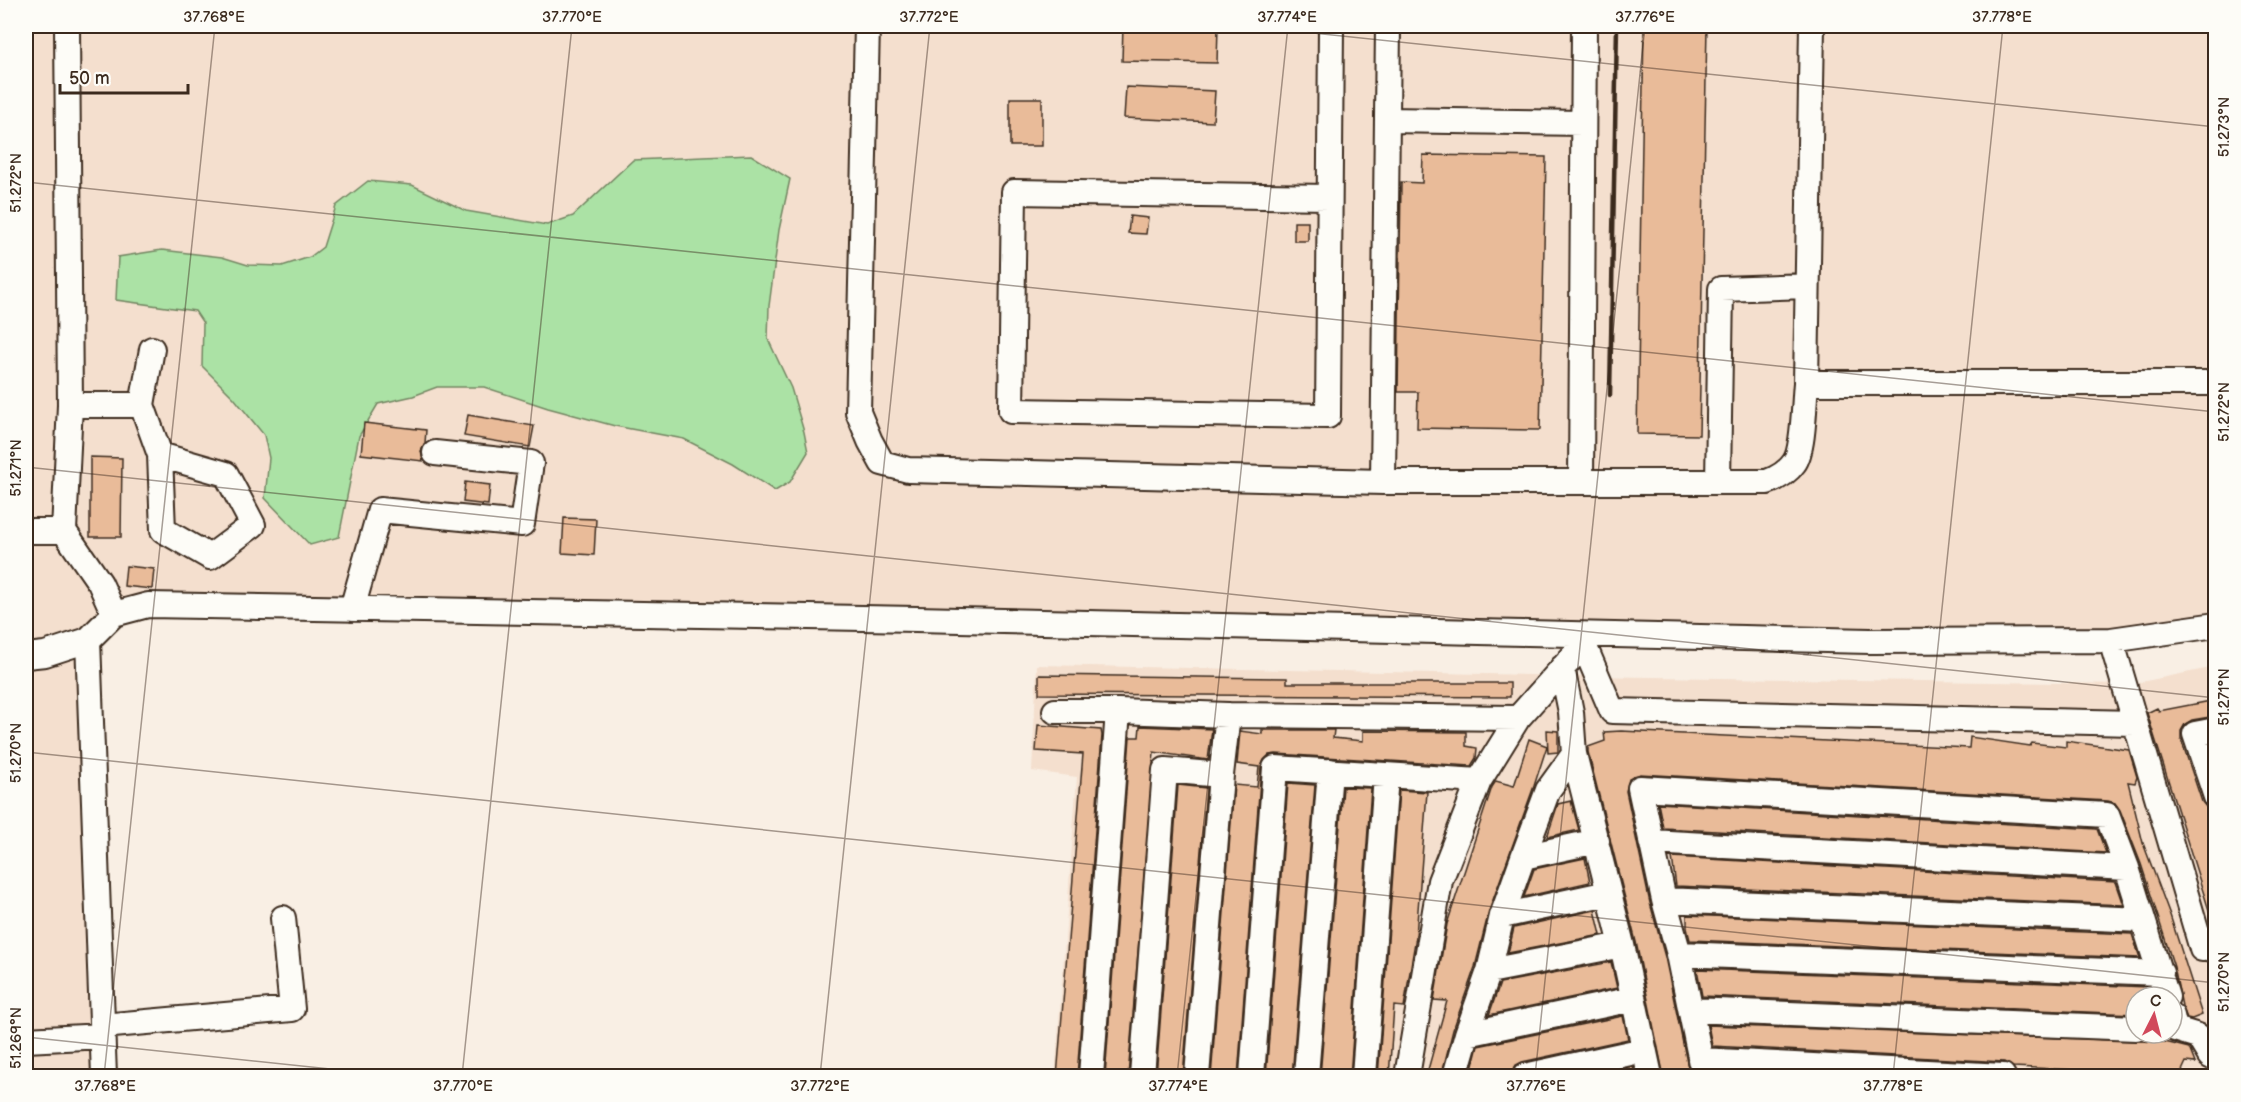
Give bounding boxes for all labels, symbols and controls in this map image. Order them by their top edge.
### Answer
text: 37.768°E [183,8,245,27]
text: 37.770°E [542,8,602,27]
text: 37.772°E [899,8,959,27]
text: 37.774°E [1257,8,1317,27]
text: 37.776°E [1615,8,1675,27]
text: 37.778°E [1972,8,2032,27]
scale bar [60,57,188,95]
text: 50 m [69,68,110,89]
text: 51.273°N [2215,97,2234,157]
text: 51.272°N [7,153,26,213]
text: 51.272°N [2215,382,2234,442]
text: 51.271°N [7,439,26,497]
text: 51.271°N [2215,668,2234,726]
text: 51.270°N [7,723,26,783]
text: 51.270°N [2215,952,2234,1012]
north arrow [2124,985,2184,1045]
text: С [2149,992,2162,1012]
text: 51.269°N [7,1007,26,1069]
text: 37.768°E [74,1077,136,1096]
text: 37.770°E [433,1077,493,1096]
text: 37.772°E [790,1077,850,1096]
text: 37.774°E [1148,1077,1208,1096]
text: 37.776°E [1506,1077,1566,1096]
text: 37.778°E [1863,1077,1923,1096]

